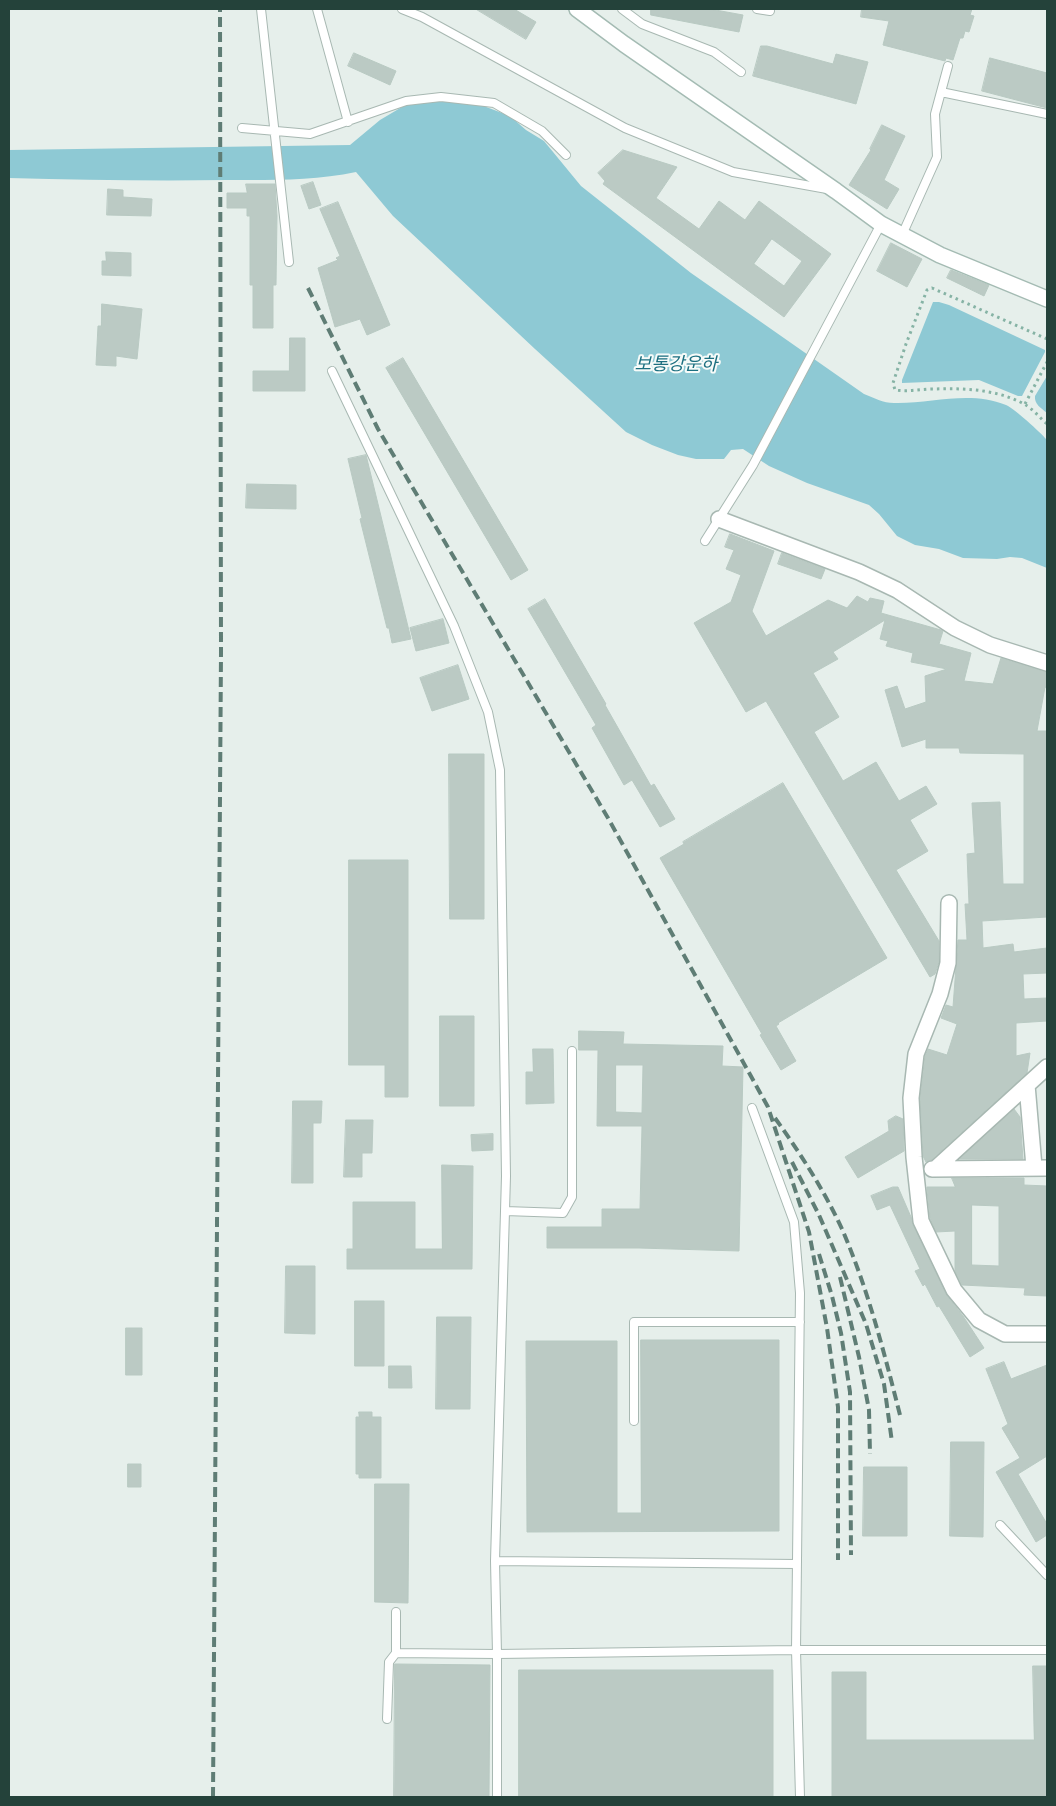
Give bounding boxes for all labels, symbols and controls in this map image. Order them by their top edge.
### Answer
water label: 보통강운하 [635,353,717,375]

